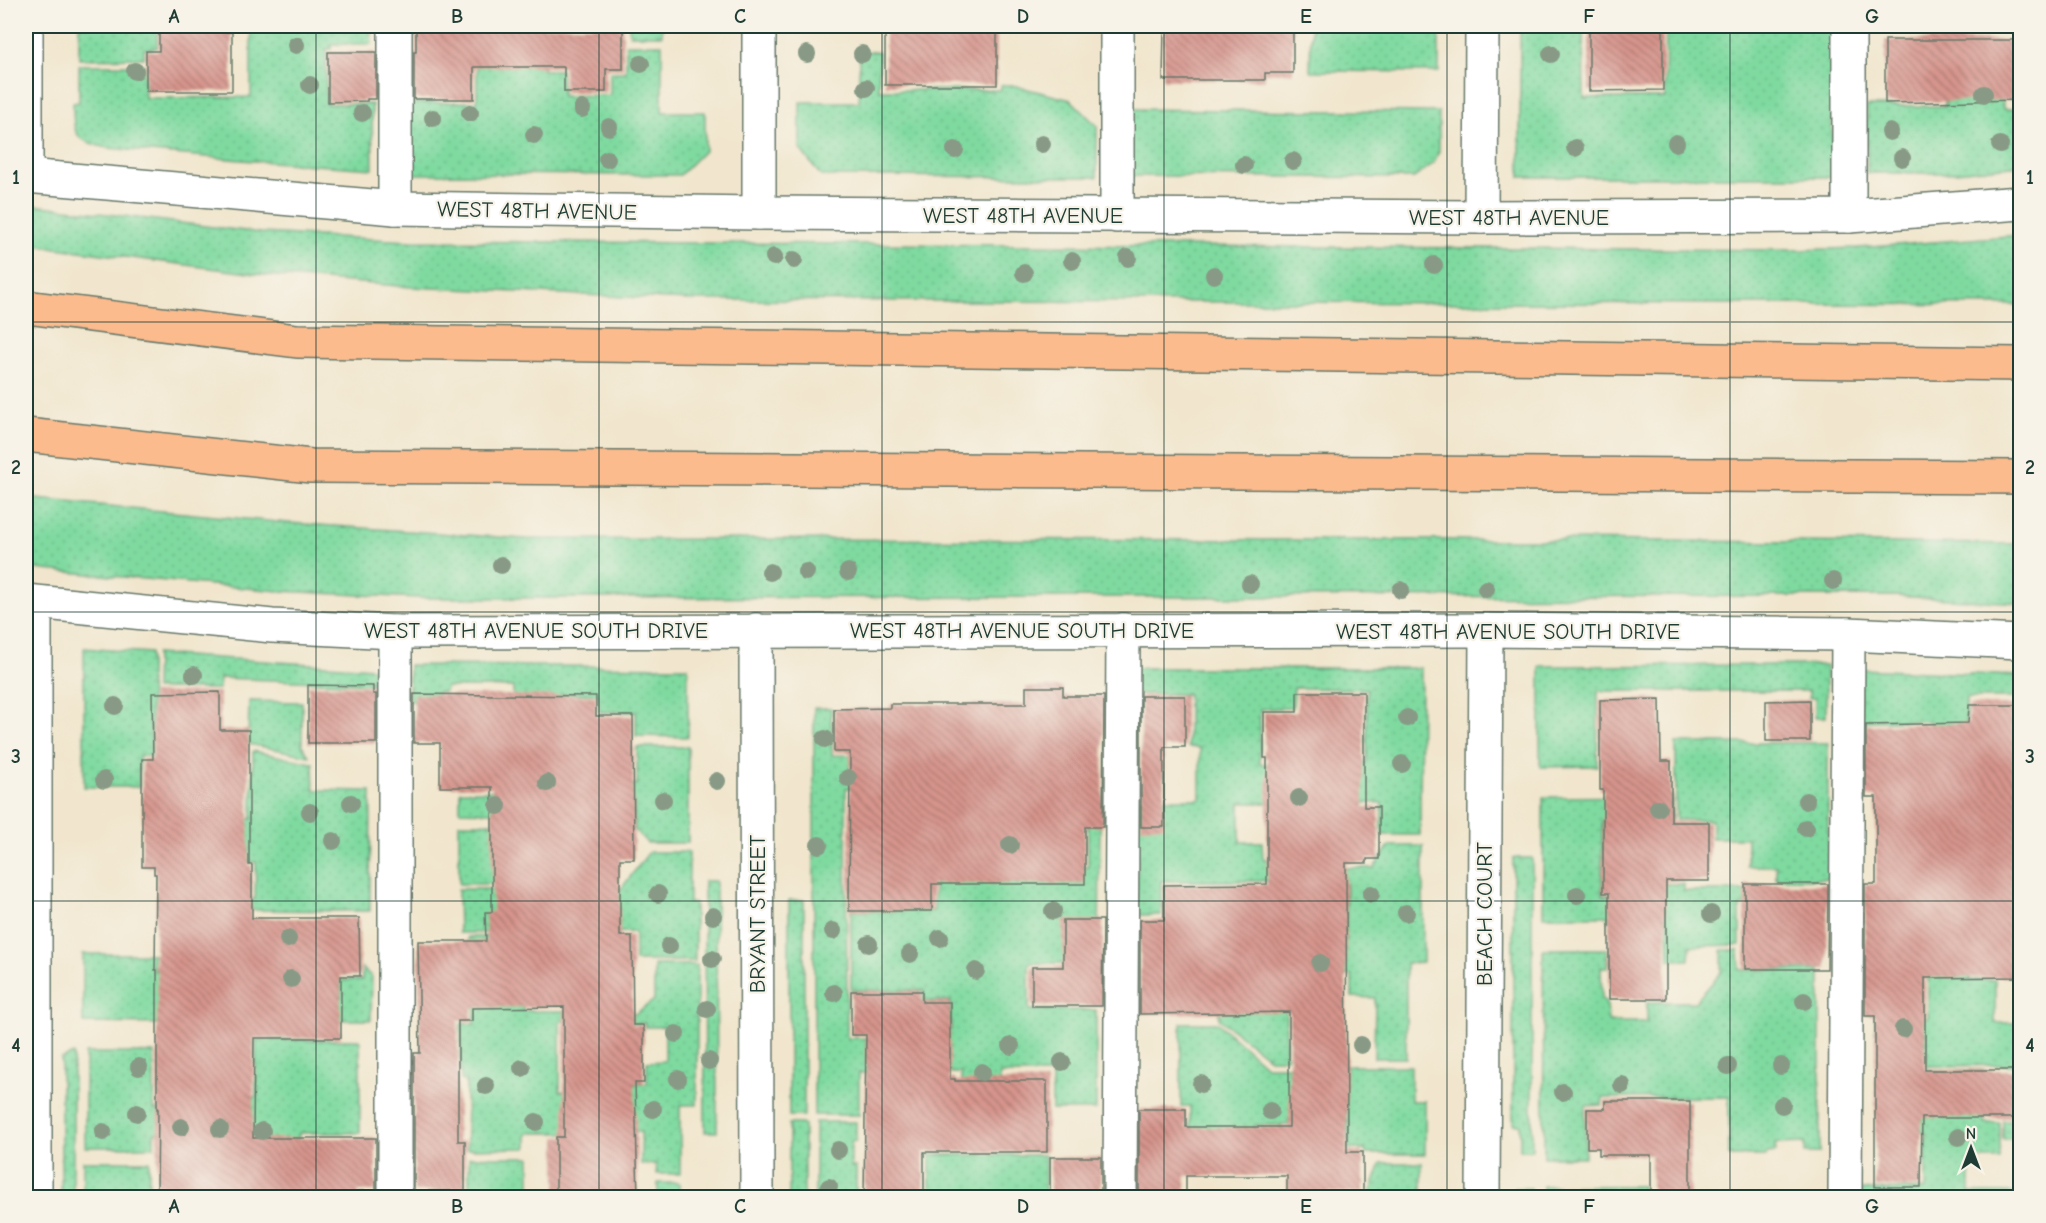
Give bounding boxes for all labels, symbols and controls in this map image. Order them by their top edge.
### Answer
text: A [168,5,180,28]
text: B [451,5,463,28]
text: C [734,5,746,28]
text: D [1017,5,1029,28]
text: E [1300,5,1312,28]
text: F [1583,5,1595,28]
text: G [1865,5,1879,28]
text: 1 [12,166,20,189]
text: 1 [2026,166,2034,189]
street label: WEST 48TH AVENUE [437,196,637,226]
street label: WEST 48TH AVENUE [923,203,1123,229]
street label: WEST 48TH AVENUE [1409,205,1609,231]
text: 2 [11,456,21,479]
text: 2 [2025,456,2035,479]
street label: WEST 48TH AVENUE SOUTH DRIVE [364,618,708,644]
street label: WEST 48TH AVENUE SOUTH DRIVE [850,618,1194,644]
street label: WEST 48TH AVENUE SOUTH DRIVE [1336,619,1680,645]
text: 3 [11,745,21,768]
text: 3 [2025,745,2035,768]
street label: BRYANT STREET [745,834,771,993]
street label: BEACH COURT [1472,842,1498,986]
text: 4 [11,1034,21,1057]
text: 4 [2025,1034,2035,1057]
north arrow [1941,1118,2001,1178]
text: N [1966,1125,1976,1143]
text: A [168,1195,180,1218]
text: B [451,1195,463,1218]
text: C [734,1195,746,1218]
text: D [1017,1195,1029,1218]
text: E [1300,1195,1312,1218]
text: F [1583,1195,1595,1218]
text: G [1865,1195,1879,1218]

